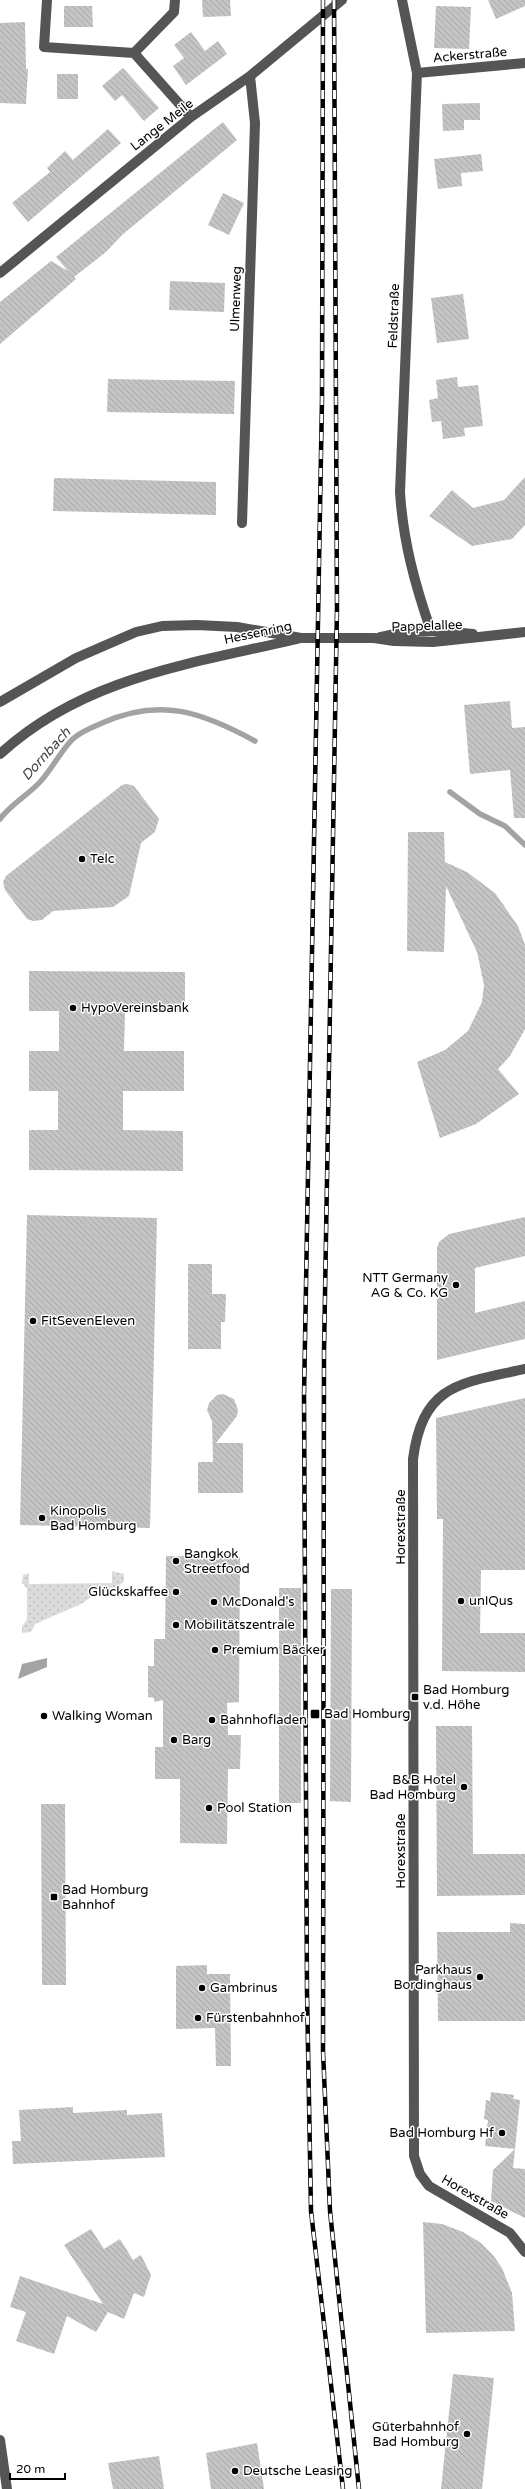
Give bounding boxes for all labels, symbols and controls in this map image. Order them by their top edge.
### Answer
street label: Ackerstraße [432,44,508,66]
street label: Lange Meile [127,96,197,154]
street label: Ulmenweg [227,266,245,332]
street label: Feldstraße [385,283,403,349]
street label: Pappelallee [391,617,463,635]
street label: Hessenring [223,618,293,648]
water label: Dornbach [18,724,74,784]
place label: Telc [90,851,115,867]
marker: Telc [77,854,87,864]
place label: HypoVereinsbank [81,1000,189,1016]
marker: HypoVereinsbank [68,1003,78,1013]
place label: NTT Germany AG & Co. KG [362,1270,448,1301]
marker: NTT Germany AG & Co. KG [451,1280,461,1290]
place label: FitSevenEleven [41,1313,135,1329]
marker: FitSevenEleven [28,1316,38,1326]
street label: Horexstraße [393,1489,409,1565]
place label: Kinopolis Bad Homburg [50,1503,136,1534]
marker: Kinopolis Bad Homburg [37,1513,47,1523]
place label: Bangkok Streetfood [184,1546,250,1577]
marker: Bangkok Streetfood [171,1556,181,1566]
place label: Glückskaffee [88,1584,168,1600]
marker: Glückskaffee [171,1587,181,1597]
place label: unIQus [469,1593,513,1609]
place label: McDonald's [222,1594,295,1610]
marker: unIQus [456,1596,466,1606]
marker: McDonald's [209,1597,219,1607]
place label: Mobilitätszentrale [184,1617,295,1633]
marker: Mobilitätszentrale [171,1620,181,1630]
place label: Premium Bäcker [223,1642,325,1658]
marker: Premium Bäcker [210,1645,220,1655]
place label: Bad Homburg v.d. Höhe [423,1682,509,1713]
marker: Bad Homburg v.d. Höhe [410,1692,420,1702]
place label: Bad Homburg [324,1706,410,1722]
place label: Walking Woman [52,1708,153,1724]
marker: Bad Homburg [309,1708,321,1720]
marker: Walking Woman [39,1711,49,1721]
place label: Bahnhofladen [220,1712,307,1728]
marker: Bahnhofladen [207,1715,217,1725]
place label: Barg [182,1732,211,1748]
marker: Barg [169,1735,179,1745]
place label: B&B Hotel Bad Homburg [370,1772,456,1803]
marker: B&B Hotel Bad Homburg [459,1782,469,1792]
place label: Pool Station [217,1800,292,1816]
marker: Pool Station [204,1803,214,1813]
street label: Horexstraße [393,1813,409,1889]
place label: Bad Homburg Bahnhof [62,1882,148,1913]
marker: Bad Homburg Bahnhof [49,1892,59,1902]
place label: Parkhaus Bordinghaus [393,1962,472,1993]
marker: Parkhaus Bordinghaus [475,1972,485,1982]
place label: Gambrinus [210,1980,278,1996]
marker: Gambrinus [197,1983,207,1993]
place label: Fürstenbahnhof [206,2010,305,2026]
marker: Fürstenbahnhof [193,2013,203,2023]
place label: Bad Homburg Hf [389,2125,494,2141]
marker: Bad Homburg Hf [497,2128,507,2138]
street label: Horexstraße [438,2171,512,2223]
place label: Güterbahnhof Bad Homburg [372,2419,459,2450]
marker: Güterbahnhof Bad Homburg [462,2429,472,2439]
scale bar [10,2455,65,2481]
text: 20 m [16,2462,45,2476]
place label: Deutsche Leasing [243,2463,352,2479]
marker: Deutsche Leasing [230,2466,240,2476]

